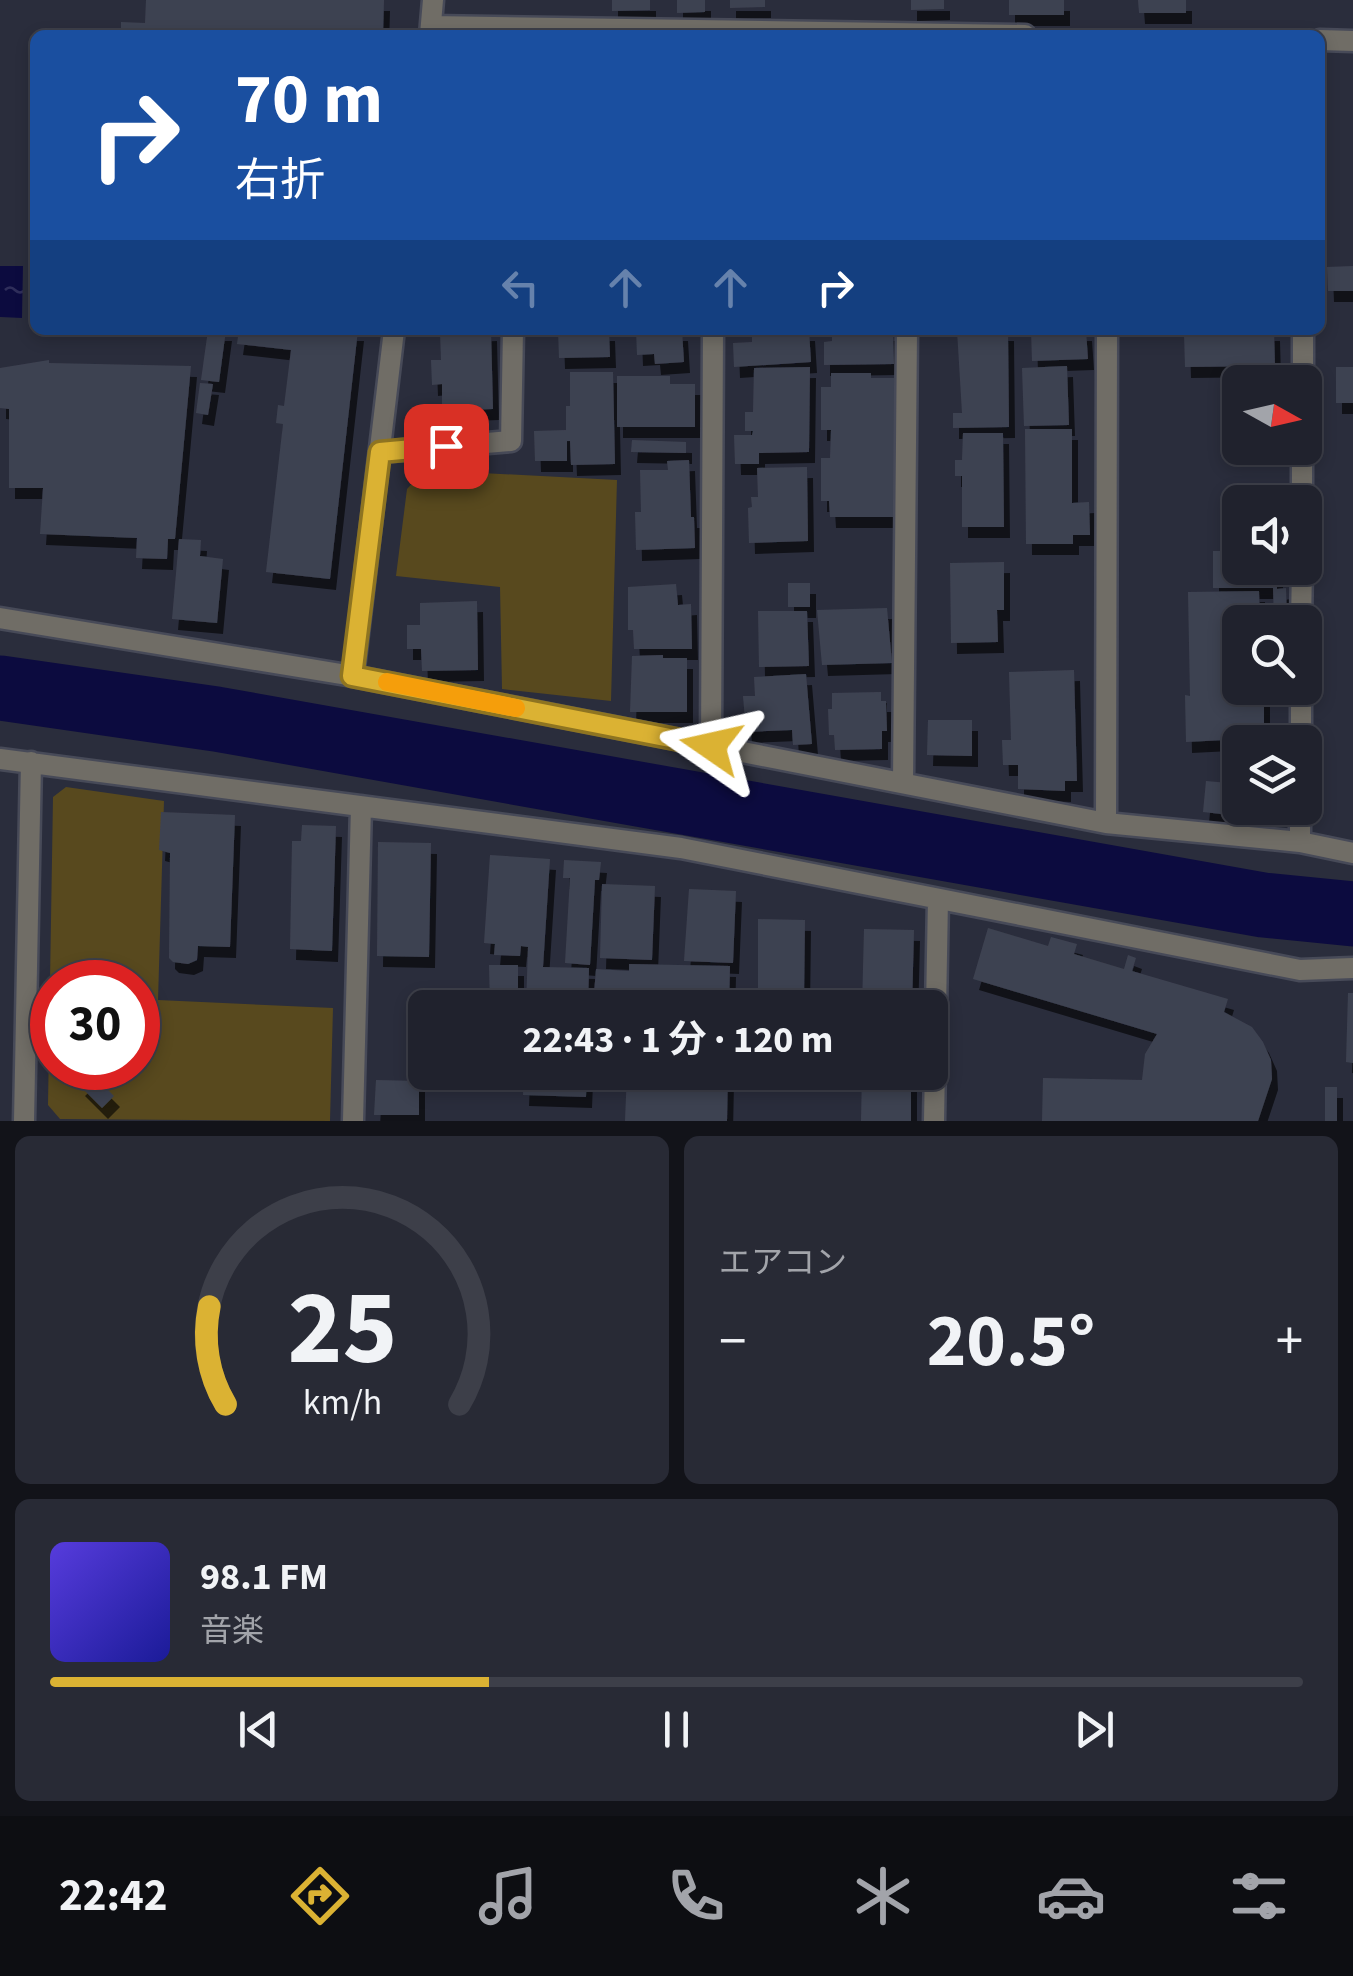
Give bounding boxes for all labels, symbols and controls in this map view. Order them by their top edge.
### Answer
text: 70 m [235,50,383,150]
icon: right [70,70,200,200]
text: 右折 [235,149,325,213]
icon: left [493,260,548,315]
icon: ahead [598,260,653,315]
icon: ahead [703,260,758,315]
icon: right [808,260,863,315]
north arrow [1222,365,1322,465]
map controls [1222,365,1322,825]
pin [404,404,489,489]
icon: arrive [419,419,474,474]
button: sound [1222,485,1322,585]
button: search [1222,605,1322,705]
position arrow [659,694,763,798]
button: layers [1222,725,1322,825]
speed limit sign: 30 [30,960,160,1090]
text: 22:43 · 1 分 · 120 m [523,1013,833,1067]
text: エアコン [719,1240,847,1286]
text: 25 [287,1256,397,1404]
text: 20.5° [927,1288,1095,1395]
text: − [719,1303,746,1381]
text: + [1276,1303,1303,1381]
text: km/h [302,1377,382,1428]
text: 98.1 FM [200,1550,328,1604]
text: 音楽 [200,1608,264,1654]
icon: previous [231,1702,286,1757]
icon: pause [649,1702,704,1757]
icon: next [1067,1702,1122,1757]
icon: directions [285,1861,355,1931]
icon: music [473,1861,543,1931]
icon: phone [661,1861,731,1931]
icon: climate [848,1861,918,1931]
icon: car [1036,1861,1106,1931]
icon: filters [1224,1861,1294,1931]
text: 22:42 [59,1864,167,1928]

